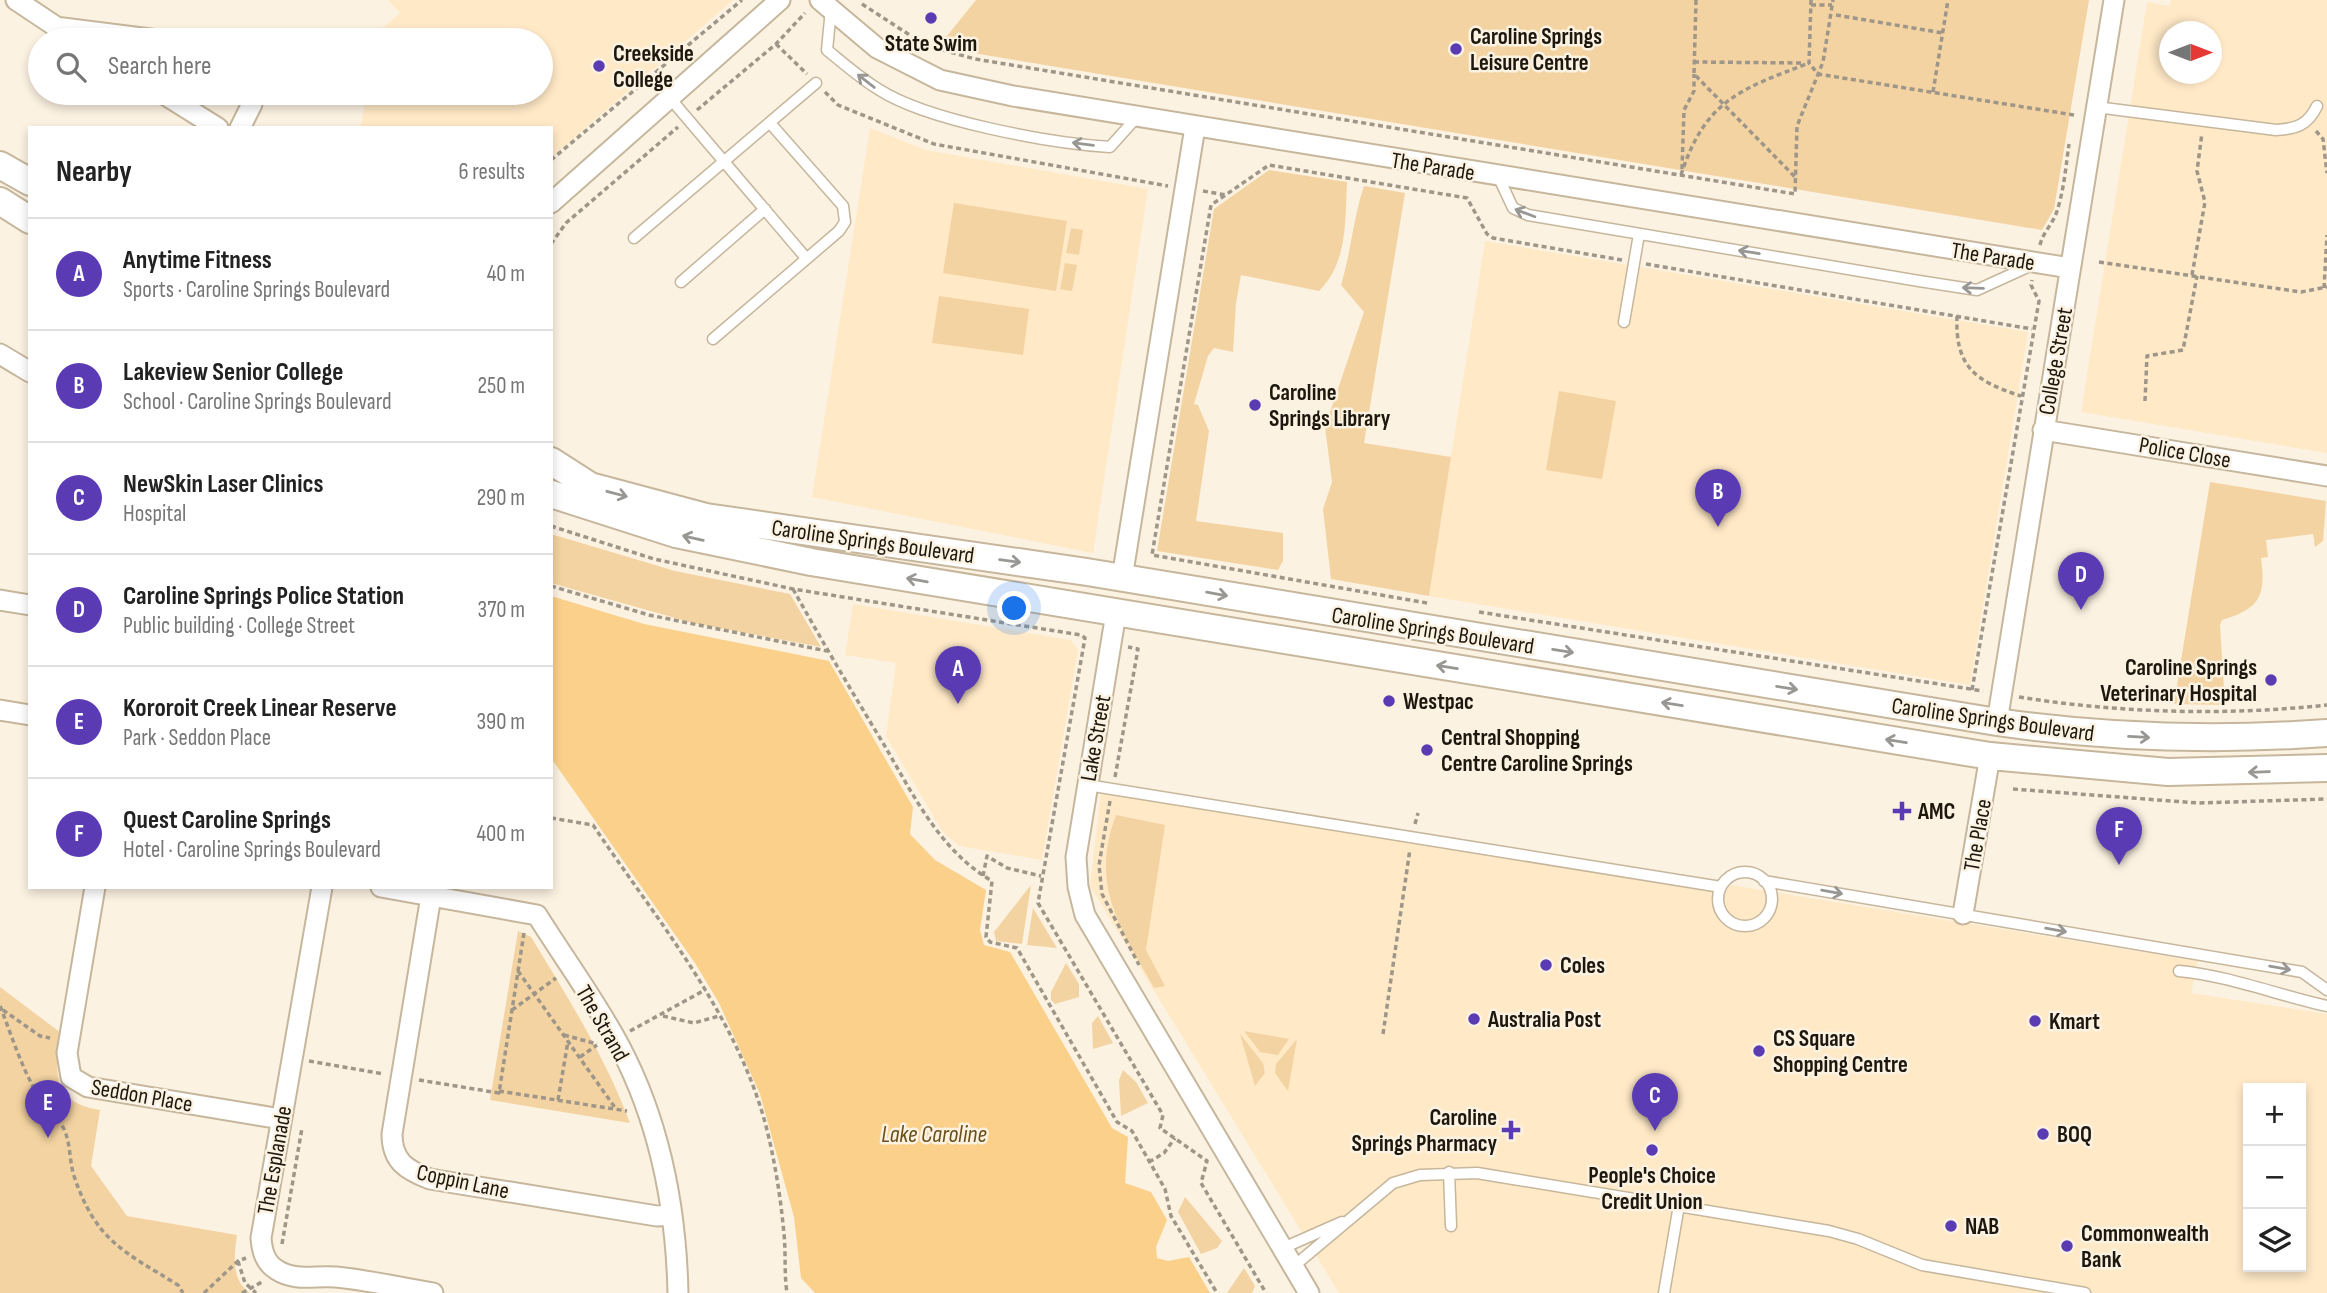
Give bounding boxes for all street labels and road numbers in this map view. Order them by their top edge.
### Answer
street label: The Parade [1389,147,1477,187]
street label: The Parade [1949,237,2037,277]
street label: College Street [2033,305,2079,417]
street label: Police Close [2137,431,2233,475]
street label: Caroline Springs Boulevard [770,514,976,570]
street label: Caroline Springs Boulevard [1330,601,1536,661]
street label: Caroline Springs Boulevard [1890,692,2096,748]
street label: Lake Street [1075,693,1117,784]
street label: The Place [1958,797,1998,874]
street label: The Strand [569,980,635,1067]
street label: Seddon Place [89,1073,195,1119]
street label: The Esplanade [252,1104,298,1217]
street label: Coppin Lane [414,1159,512,1205]

